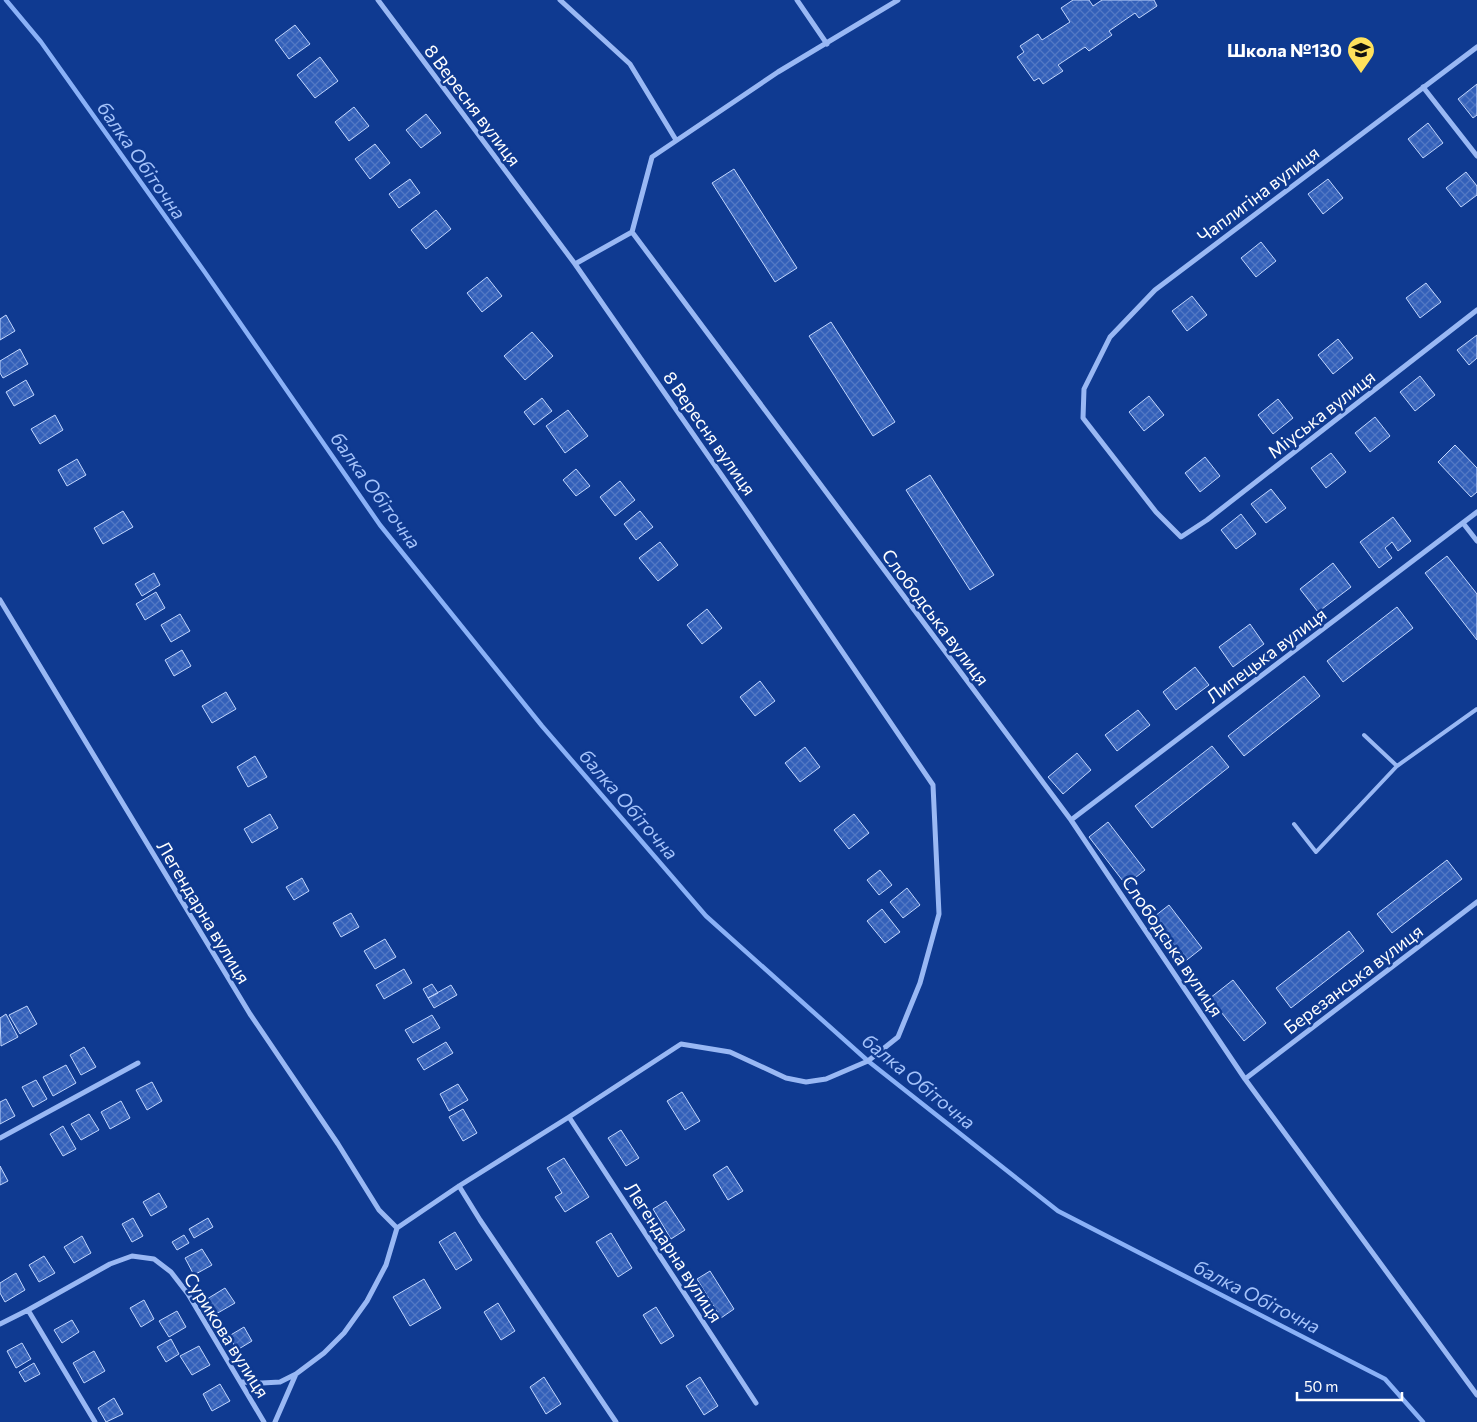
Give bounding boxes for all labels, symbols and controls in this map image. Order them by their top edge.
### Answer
school or university icon: Школа №130 [1346,35,1376,74]
place label: Школа №130 [1227,39,1342,61]
street label: 8 Вересня вулиця [420,40,526,170]
water label: балка Обіточна [93,97,191,224]
street label: Чаплигіна вулиця [1193,141,1323,247]
street label: Міуська вулиця [1263,365,1379,463]
street label: 8 Вересня вулиця [659,367,761,499]
water label: балка Обіточна [326,427,426,553]
street label: Слободська вулиця [878,544,994,690]
street label: Липецька вулиця [1202,603,1330,707]
water label: балка Обіточна [575,744,683,864]
street label: Легендарна вулиця [153,837,255,987]
street label: Слободська вулиця [1118,871,1228,1021]
street label: Березанська вулиця [1279,920,1427,1038]
water label: балка Обіточна [858,1028,980,1134]
street label: Легендарна вулиця [620,1178,728,1326]
water label: балка Обіточна [1190,1254,1324,1338]
street label: Сурикова вулиця [180,1268,274,1402]
scale bar [1297,1370,1402,1402]
text: 50 m [1304,1377,1338,1395]

